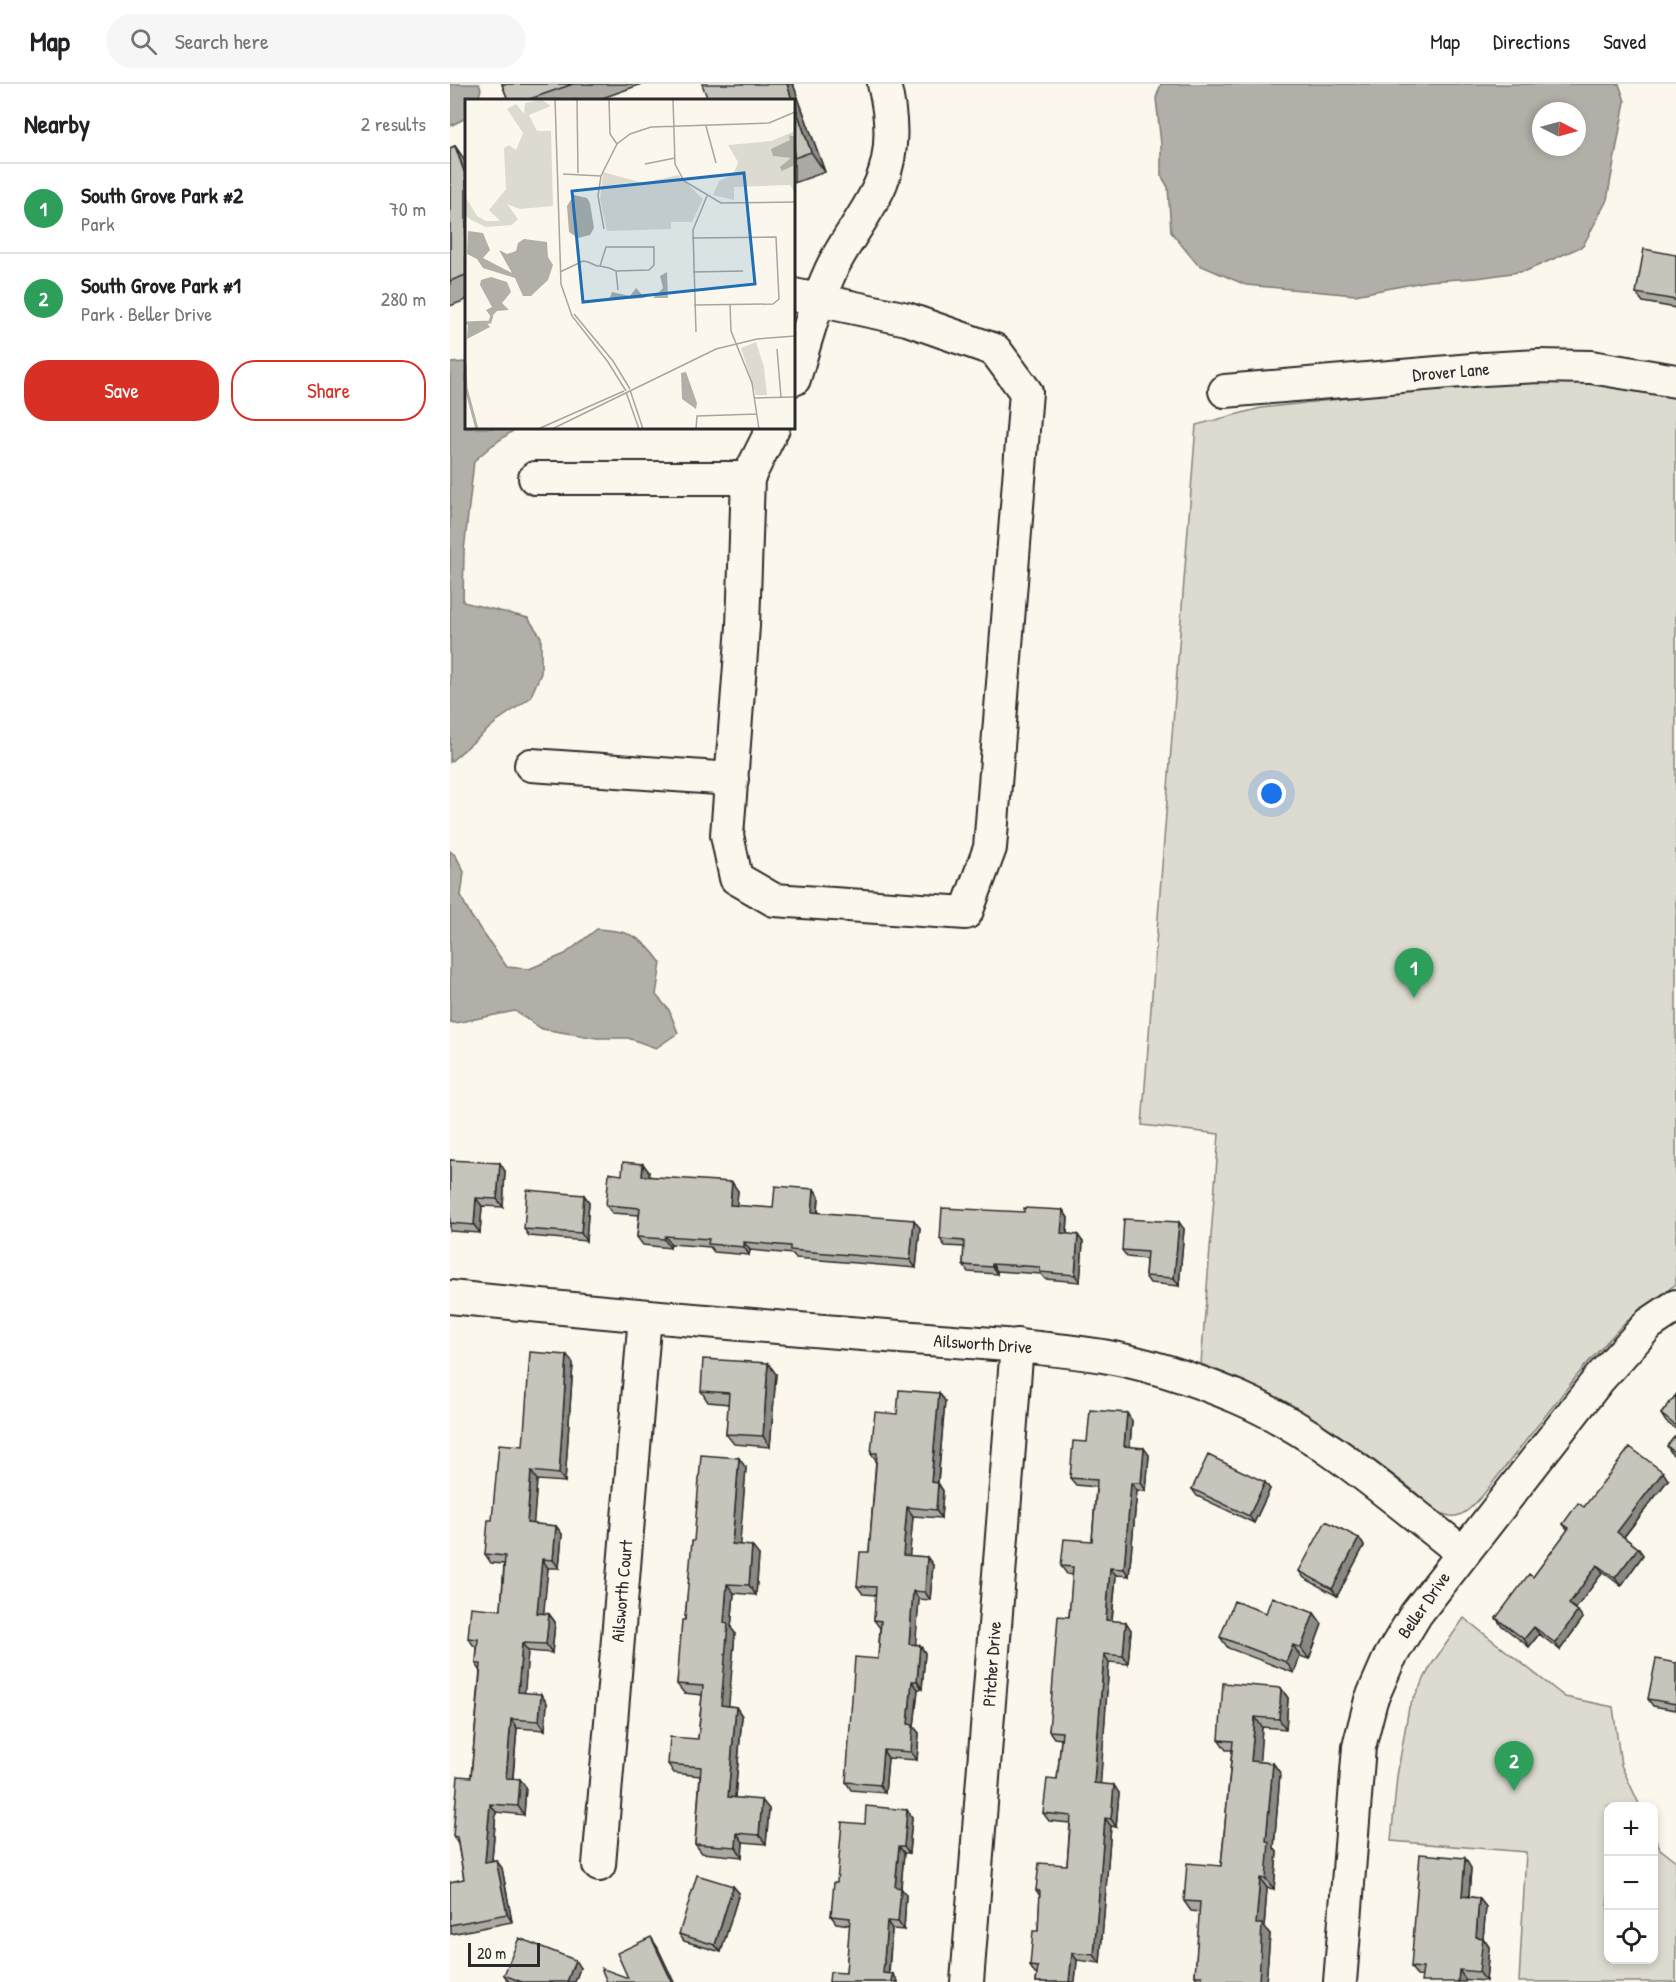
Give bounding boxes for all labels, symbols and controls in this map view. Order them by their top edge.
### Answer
search box [106,14,526,68]
text: Map [30,22,70,60]
icon: search [127,25,160,58]
text: Search here [175,26,269,56]
text: Map [1430,27,1460,56]
text: Directions [1493,27,1570,56]
text: Saved [1603,27,1646,56]
inset map [465,99,795,429]
north arrow [1532,102,1586,156]
text: Nearby [24,106,90,141]
text: 2 results [361,110,426,137]
text: South Grove Park #2 [81,180,243,210]
text: 1 [40,195,47,222]
text: 70 m [389,195,426,222]
text: Park [81,210,114,237]
text: South Grove Park #1 [81,270,241,300]
text: 2 [39,285,48,312]
text: 280 m [381,285,426,312]
text: Park · Beller Drive [81,300,212,327]
street label: Drover Lane [1411,356,1491,387]
button: Save [24,360,219,421]
button: Share [231,360,426,421]
your location [1257,779,1286,808]
pin: 1 [1394,948,1434,998]
street label: Ailsworth Drive [933,1328,1033,1359]
street label: Ailsworth Court [605,1538,638,1643]
street label: Beller Drive [1392,1566,1456,1643]
street label: Pitcher Drive [976,1620,1007,1708]
pin: 2 [1494,1742,1534,1791]
map controls [1604,1802,1658,1964]
button: + [1604,1802,1658,1856]
button: − [1604,1856,1658,1910]
button: locate [1604,1910,1658,1964]
scale bar [468,1940,540,1968]
text: 20 m [477,1942,506,1964]

